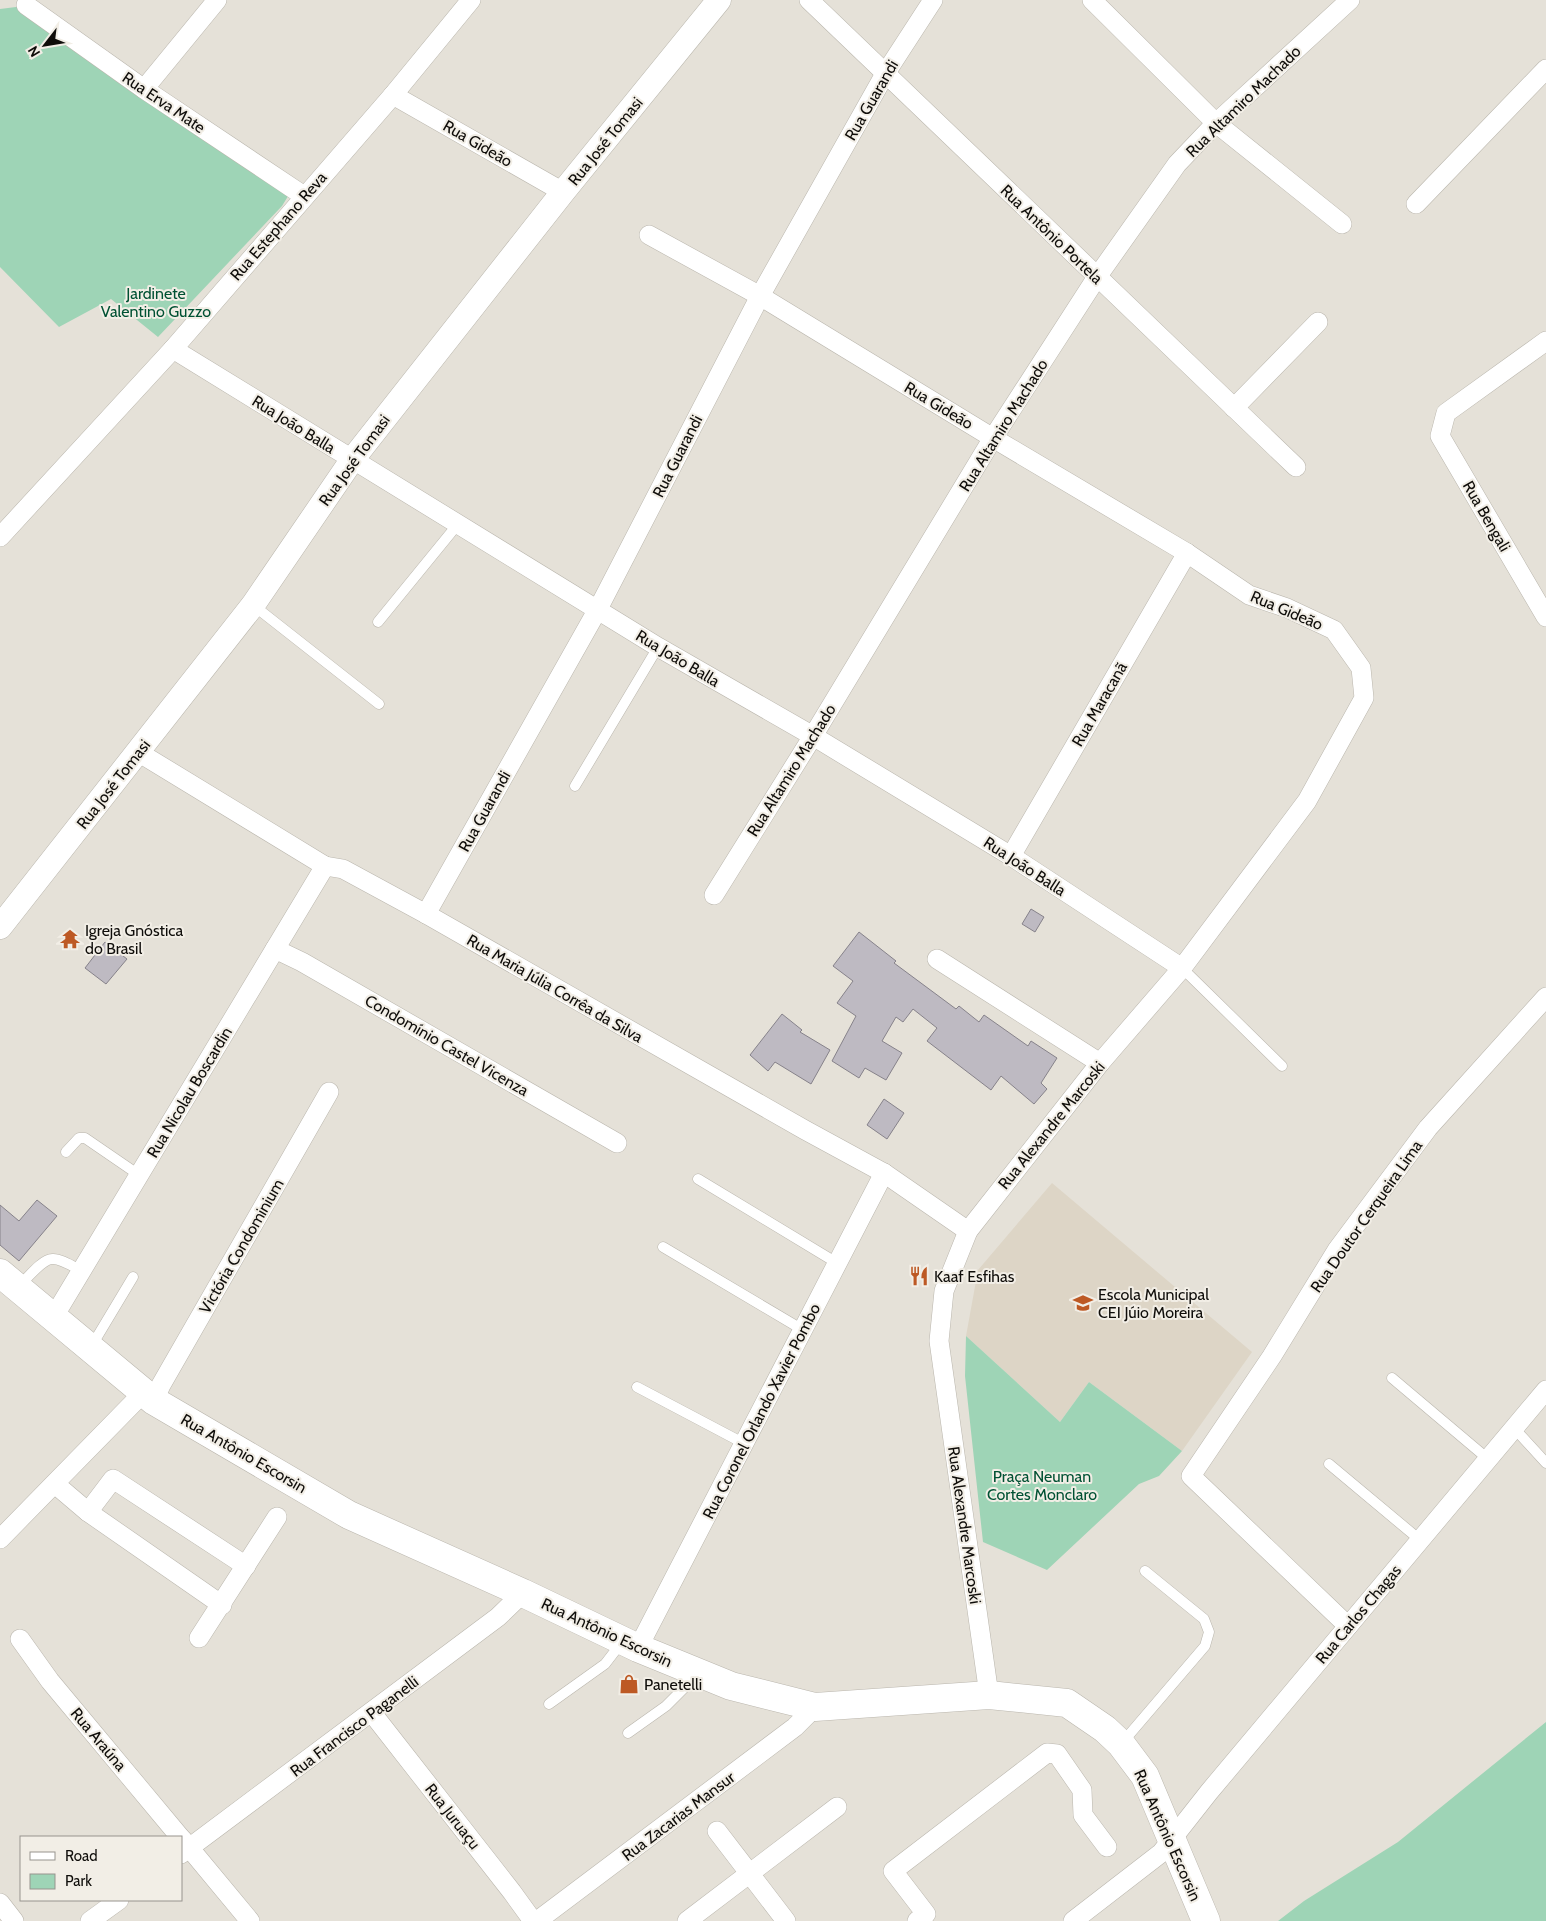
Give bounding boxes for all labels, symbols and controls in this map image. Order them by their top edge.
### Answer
north arrow [20,20,70,70]
street label: Rua Altamiro Machado [1182,42,1305,161]
text: N [24,43,44,61]
street label: Rua Guarandi [841,57,902,144]
street label: Rua Erva Mate [119,68,209,137]
street label: Rua José Tomasi [564,93,647,189]
street label: Rua Gideão [440,116,516,171]
street label: Rua Estephano Reva [226,168,331,284]
street label: Rua Antônio Portela [997,181,1107,288]
park label: Jardinete Valentino Guzzo [101,284,211,321]
street label: Rua Altamiro Machado [955,356,1052,495]
street label: Rua Gideão [901,378,977,433]
street label: Rua João Balla [249,391,339,458]
street label: Rua José Tomasi [315,411,394,510]
street label: Rua Guarandi [649,412,706,500]
street label: Rua Bengali [1459,477,1514,555]
street label: Rua Gideão [1248,587,1326,634]
street label: Rua João Balla [632,626,723,691]
street label: Rua Maracanã [1068,659,1131,750]
street label: Rua Altamiro Machado [743,701,840,840]
street label: Rua José Tomasi [73,736,154,833]
street label: Rua Guarandi [454,767,514,855]
street label: Rua João Balla [980,833,1070,900]
place label: Igreja Gnóstica do Brasil [85,921,184,958]
temple icon: Igreja Gnóstica do Brasil [59,928,81,950]
street label: Rua Maria Júlia Corrêa da Silva [463,930,646,1047]
street label: Condomínio Castel Vicenza [362,991,532,1100]
street label: Rua Nicolau Boscardin [143,1023,236,1161]
street label: Rua Alexandre Marcoski [994,1058,1109,1193]
street label: Rua Doutor Cerqueira Lima [1307,1136,1426,1296]
street label: Victória Condominium [195,1176,288,1317]
restaurant icon: Kaaf Esfihas [908,1265,930,1287]
place label: Kaaf Esfihas [934,1267,1015,1286]
place label: Escola Municipal CEI Júio Moreira [1098,1285,1209,1322]
school or university icon: Escola Municipal CEI Júio Moreira [1072,1292,1094,1314]
street label: Rua Coronel Orlando Xavier Pombo [699,1300,824,1522]
street label: Rua Antônio Escorsin [177,1410,310,1497]
street label: Rua Alexandre Marcoski [944,1445,985,1605]
park label: Praça Neuman Cortes Monclaro [987,1467,1097,1504]
street label: Rua Carlos Chagas [1312,1561,1405,1668]
street label: Rua Antônio Escorsin [538,1594,675,1671]
street label: Rua Francisco Paganelli [286,1672,422,1781]
shop icon: Panetelli [618,1673,640,1695]
place label: Panetelli [644,1675,702,1694]
street label: Rua Araúna [67,1704,131,1775]
street label: Rua Antônio Escorsin [1130,1766,1205,1904]
street label: Rua Zacarias Mansur [618,1767,739,1865]
street label: Rua Juruaçu [421,1780,484,1853]
legend [20,1836,182,1901]
text: Road [65,1847,98,1865]
text: Park [65,1872,92,1890]

